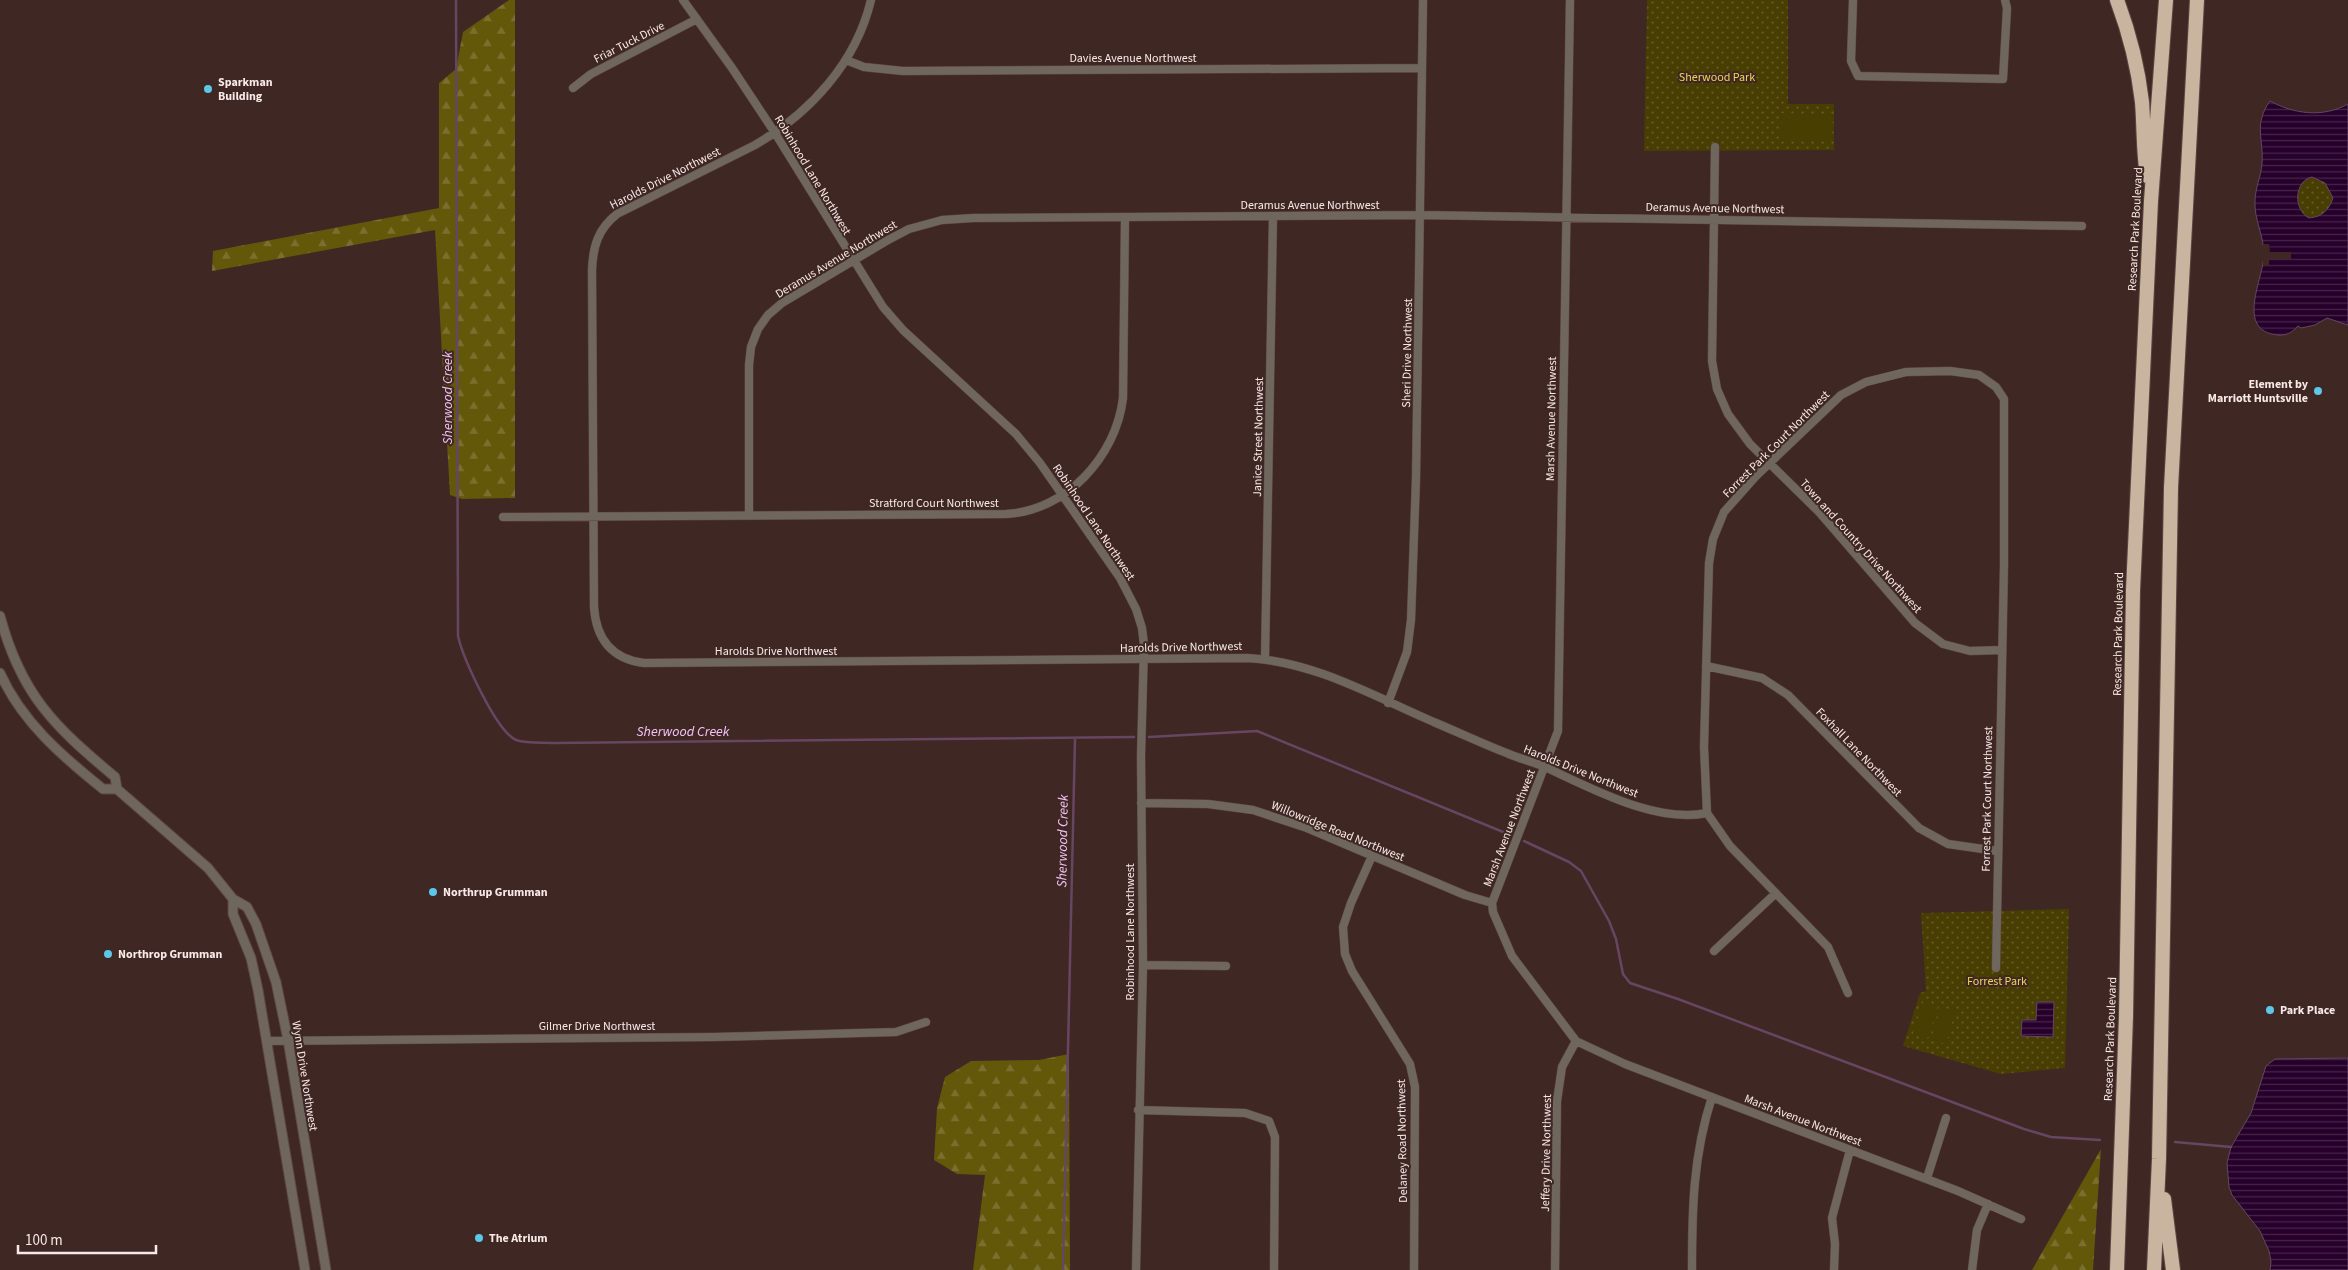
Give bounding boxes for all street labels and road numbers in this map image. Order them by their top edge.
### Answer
street label: Friar Tuck Drive [591,17,668,68]
street label: Davies Avenue Northwest [1069,50,1197,67]
street label: Robinhood Lane Northwest [770,112,855,238]
street label: Harolds Drive Northwest [607,143,724,214]
street label: Research Park Boulevard [2124,167,2147,291]
street label: Deramus Avenue Northwest [1241,197,1379,214]
street label: Deramus Avenue Northwest [1645,199,1785,218]
street label: Deramus Avenue Northwest [772,216,900,302]
street label: Sheri Drive Northwest [1398,298,1417,408]
street label: Marsh Avenue Northwest [1542,357,1561,481]
street label: Janice Street Northwest [1249,377,1268,497]
street label: Forrest Park Court Northwest [1719,387,1834,502]
street label: Robinhood Lane Northwest [1048,461,1139,584]
street label: Town and Country Drive Northwest [1796,476,1926,617]
street label: Stratford Court Northwest [869,495,999,512]
street label: Research Park Boulevard [2109,572,2128,696]
street label: Harolds Drive Northwest [1120,638,1242,657]
street label: Harolds Drive Northwest [715,643,837,660]
street label: Foxhall Lane Northwest [1812,704,1906,801]
street label: Forrest Park Court Northwest [1978,726,1997,872]
street label: Harolds Drive Northwest [1521,741,1641,802]
street label: Marsh Avenue Northwest [1479,767,1540,889]
street label: Willowridge Road Northwest [1269,797,1407,866]
street label: Robinhood Lane Northwest [1122,863,1139,1001]
street label: Research Park Boulevard [2100,977,2121,1101]
street label: Gilmer Drive Northwest [539,1018,655,1035]
street label: Wynn Drive Northwest [287,1020,322,1132]
street label: Delaney Road Northwest [1393,1079,1412,1203]
street label: Marsh Avenue Northwest [1742,1090,1864,1151]
street label: Jeffery Drive Northwest [1537,1094,1556,1212]

